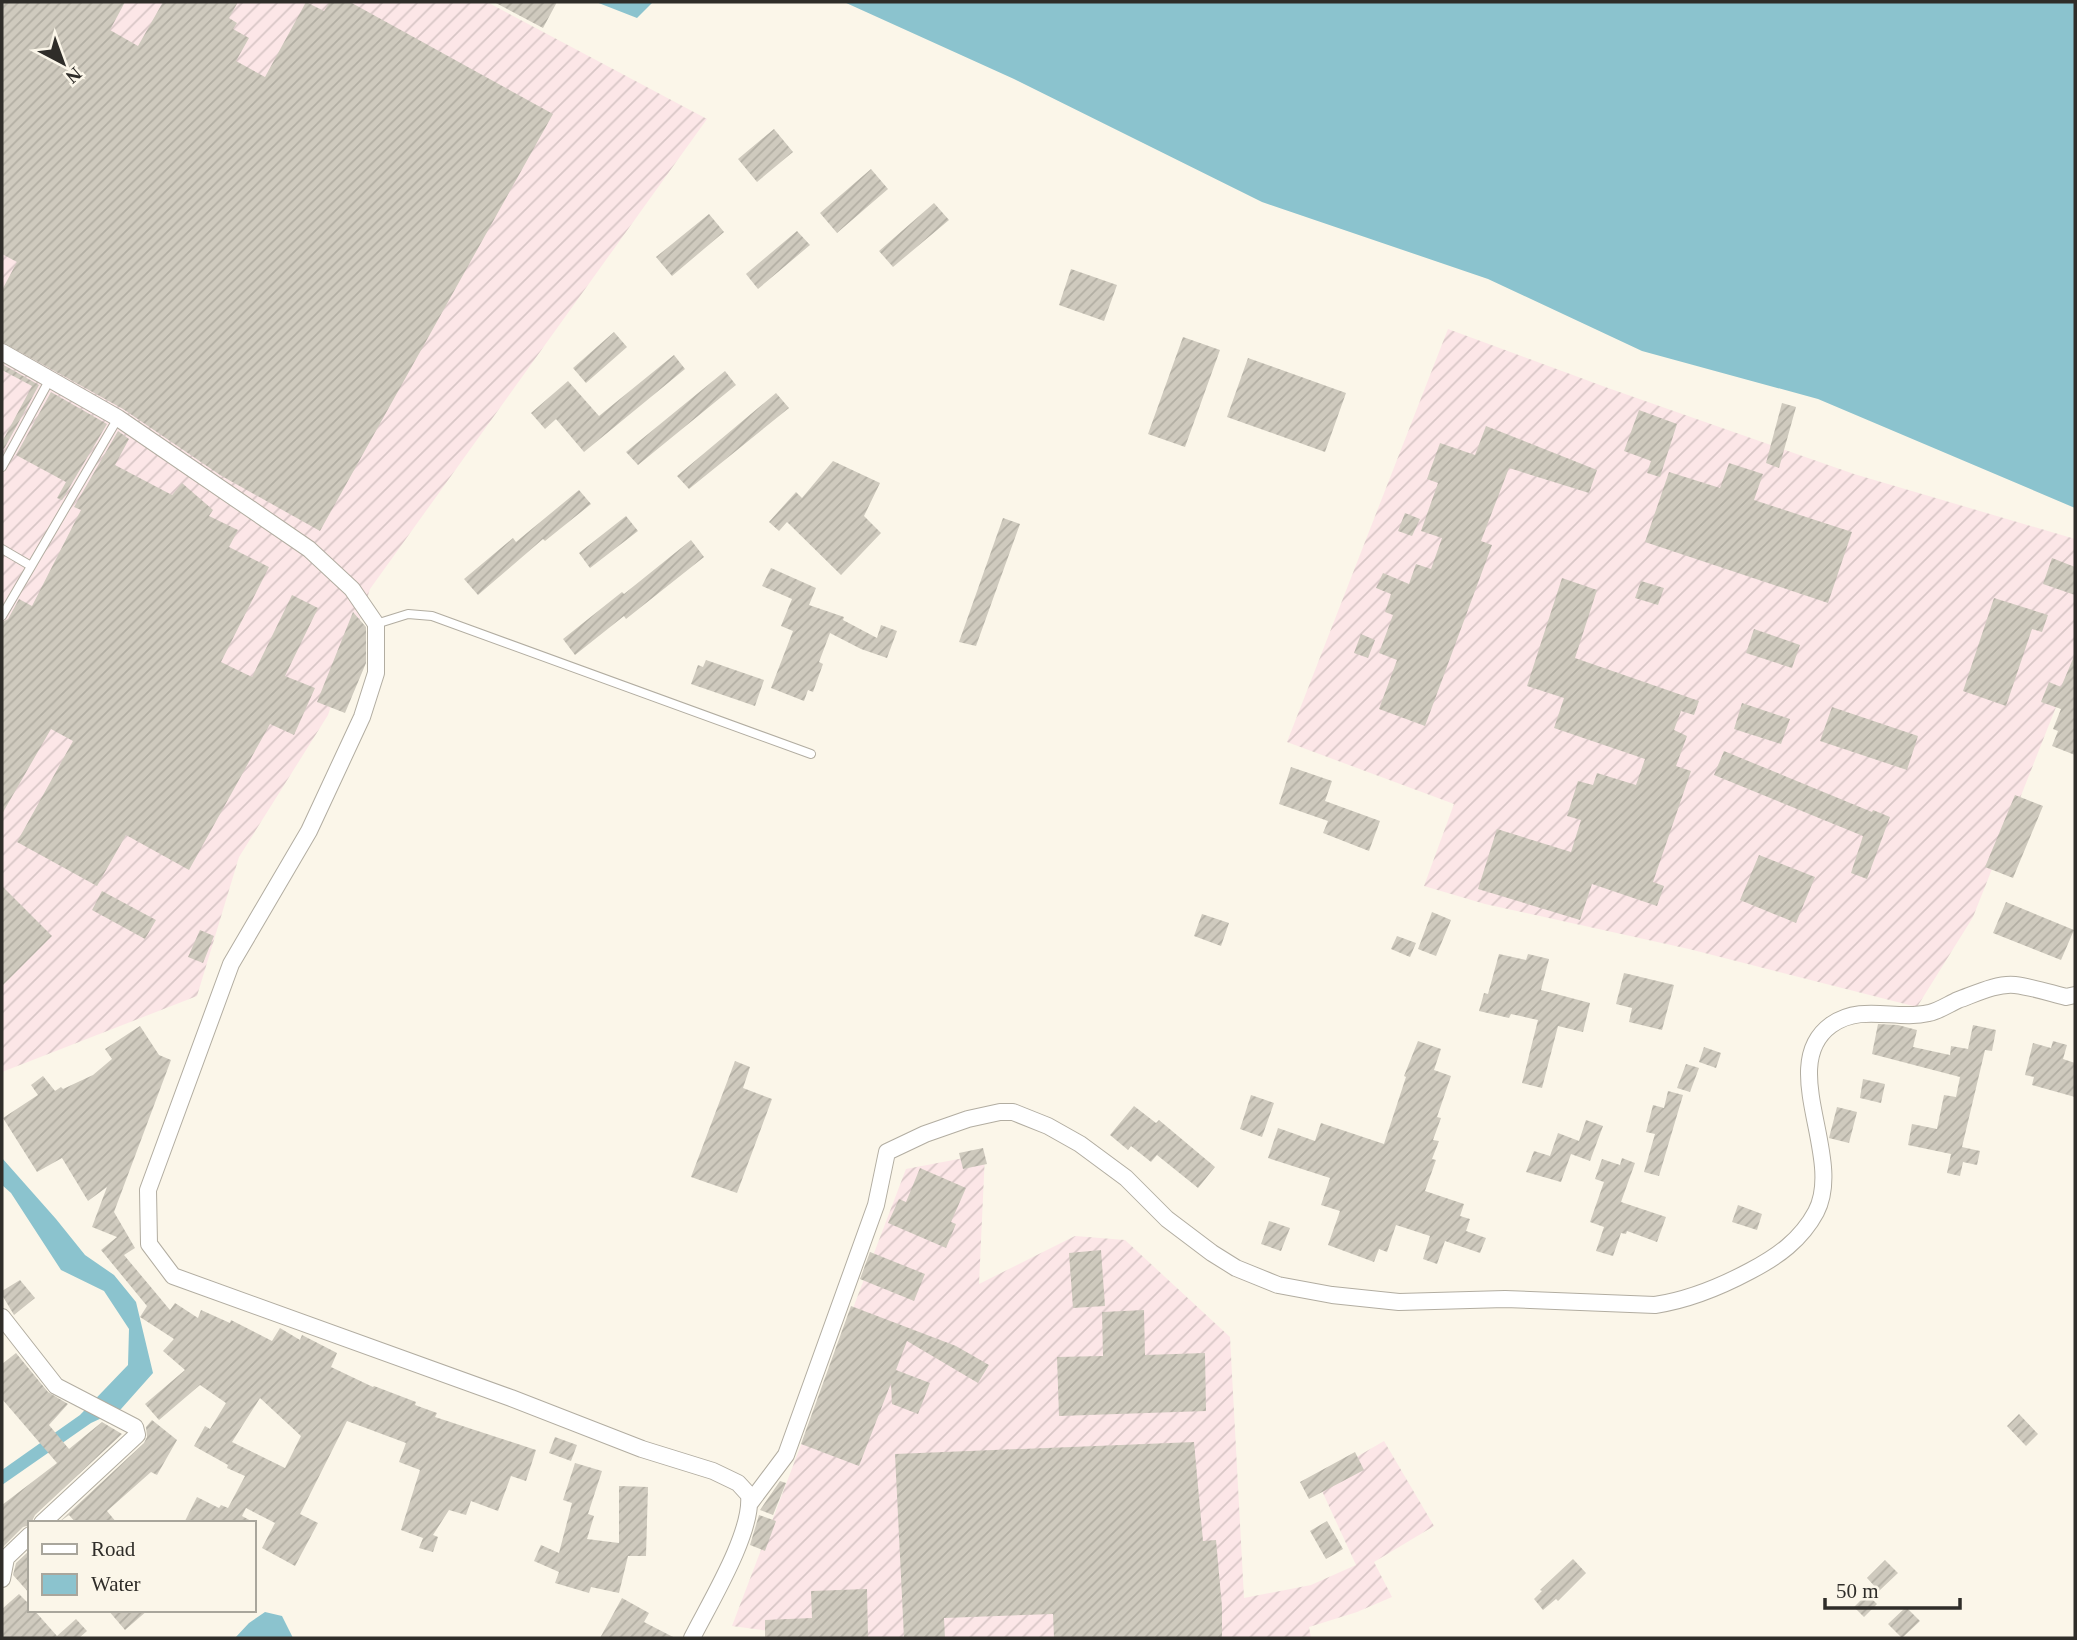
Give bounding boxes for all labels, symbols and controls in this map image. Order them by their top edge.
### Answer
north arrow [28,28,98,98]
text: N [62,63,86,88]
legend [28,1521,256,1612]
text: Road [91,1537,136,1561]
scale bar [1825,1566,1960,1610]
text: Water [91,1572,141,1596]
text: 50 m [1836,1579,1879,1603]

